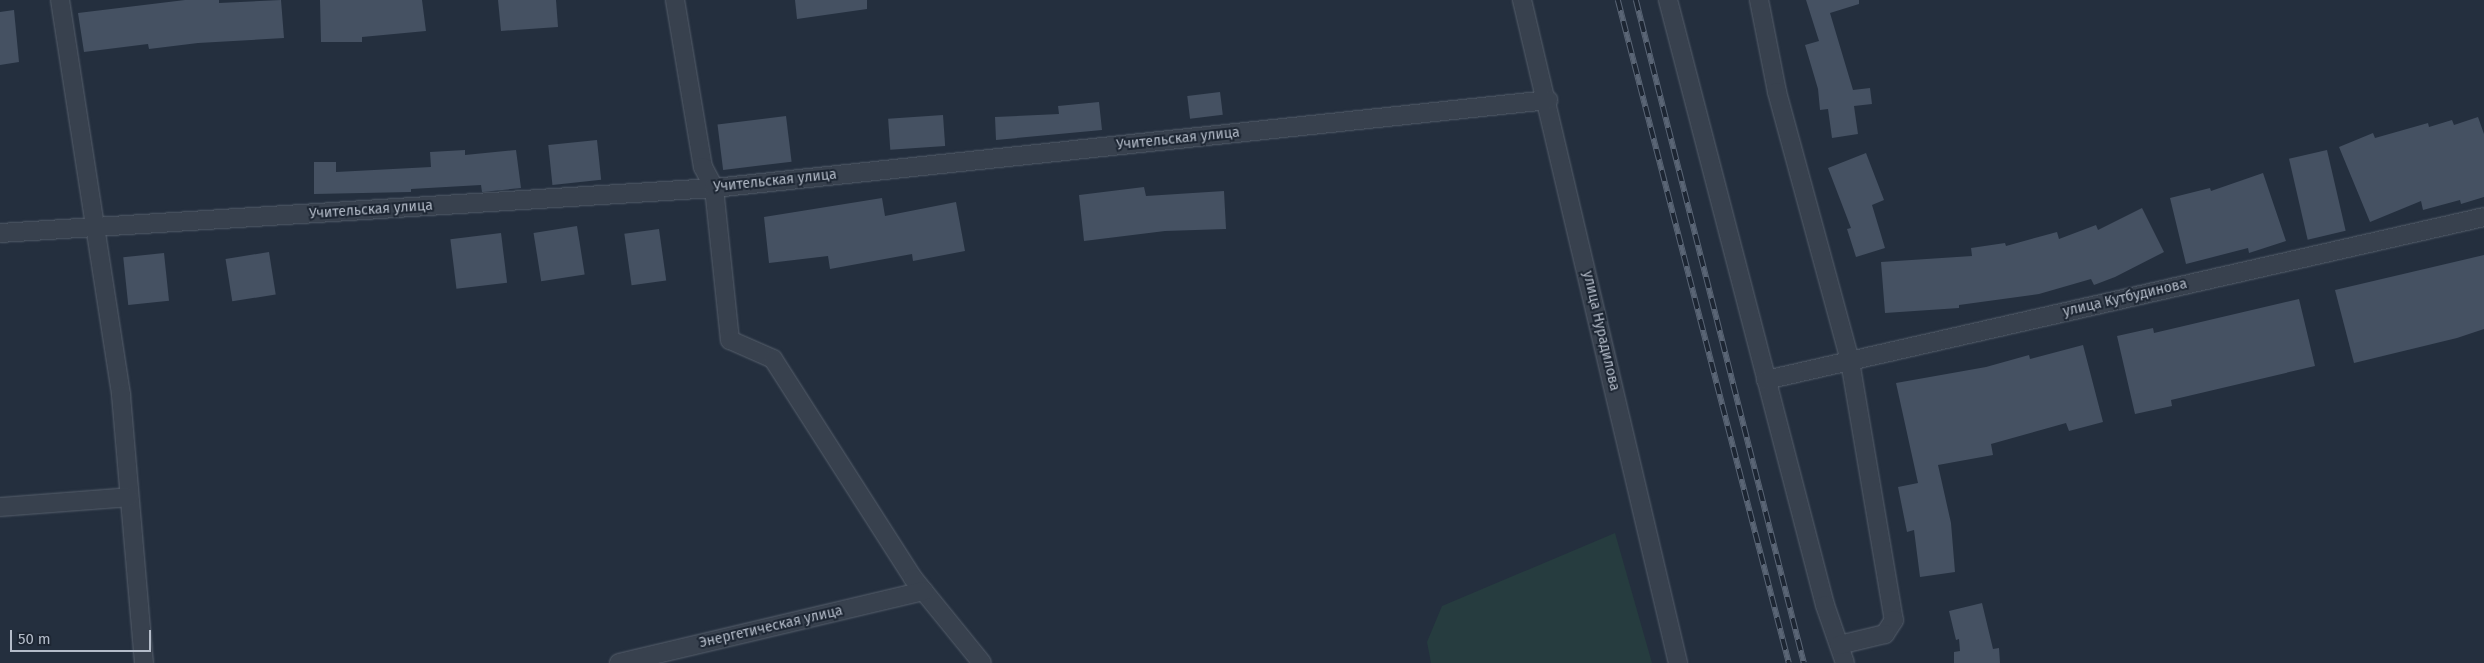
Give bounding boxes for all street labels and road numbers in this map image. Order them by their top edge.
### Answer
street label: Учительская улица [1116,124,1240,154]
street label: Учительская улица [713,166,837,196]
street label: Учительская улица [309,197,433,223]
street label: улица Нурадилова [1579,269,1623,393]
street label: улица Кутбудинова [2061,276,2189,320]
street label: Энергетическая улица [698,602,844,652]

